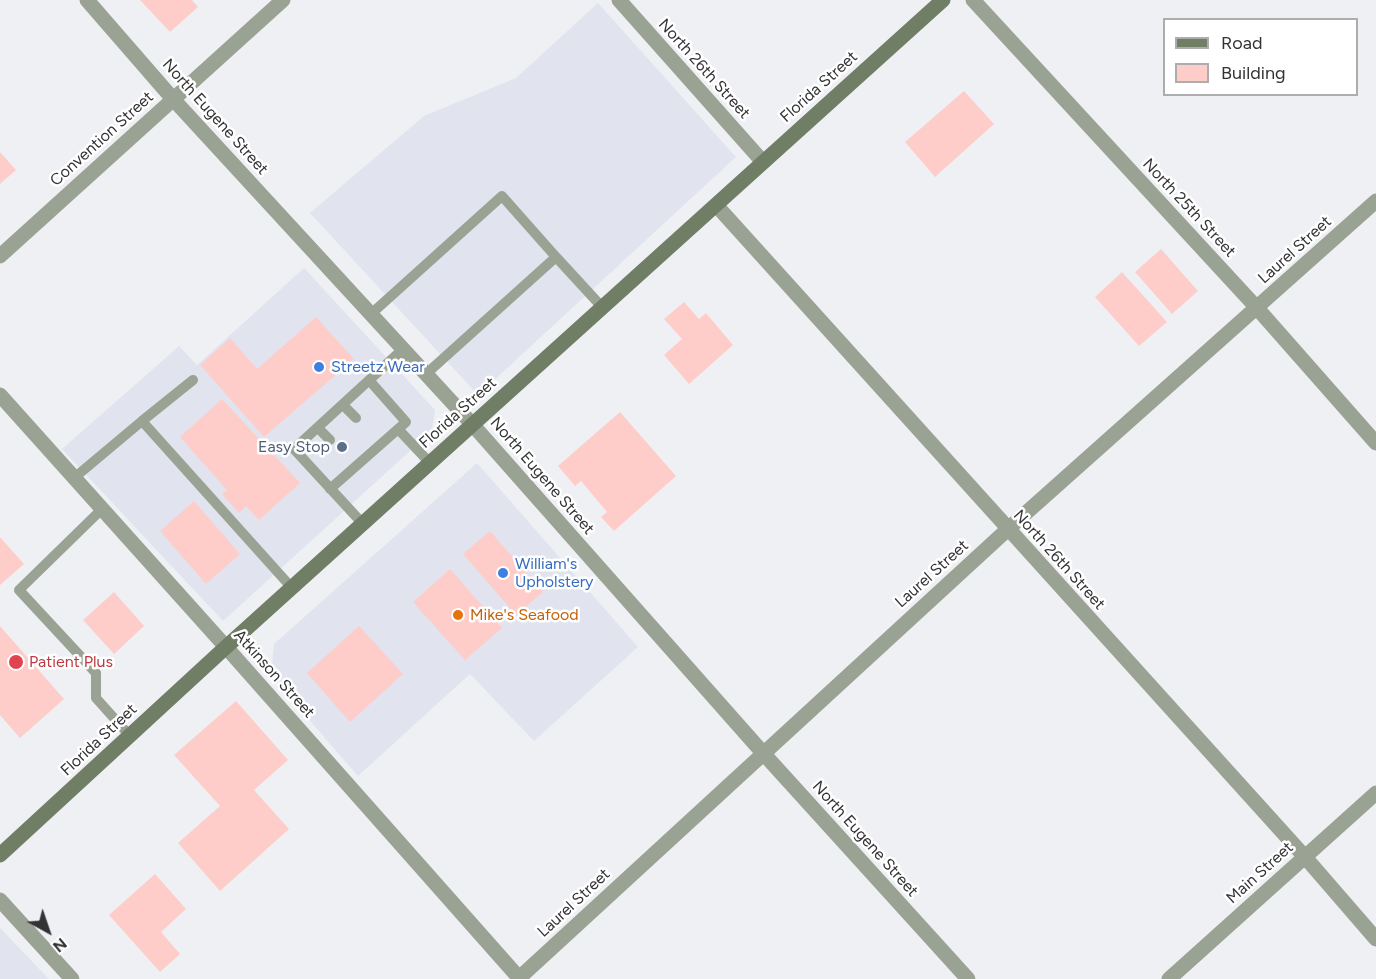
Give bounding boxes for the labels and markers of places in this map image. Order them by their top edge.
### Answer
place label: Streetz Wear [331,357,425,377]
marker: Streetz Wear [312,360,326,374]
place label: Easy Stop [258,437,330,457]
marker: Easy Stop [335,440,349,454]
place label: William's Upholstery [515,554,594,592]
marker: William's Upholstery [496,566,510,580]
place label: Mike's Seafood [470,605,579,625]
marker: Mike's Seafood [451,608,465,622]
place label: Patient Plus [29,652,113,672]
marker: Patient Plus [7,653,25,671]

